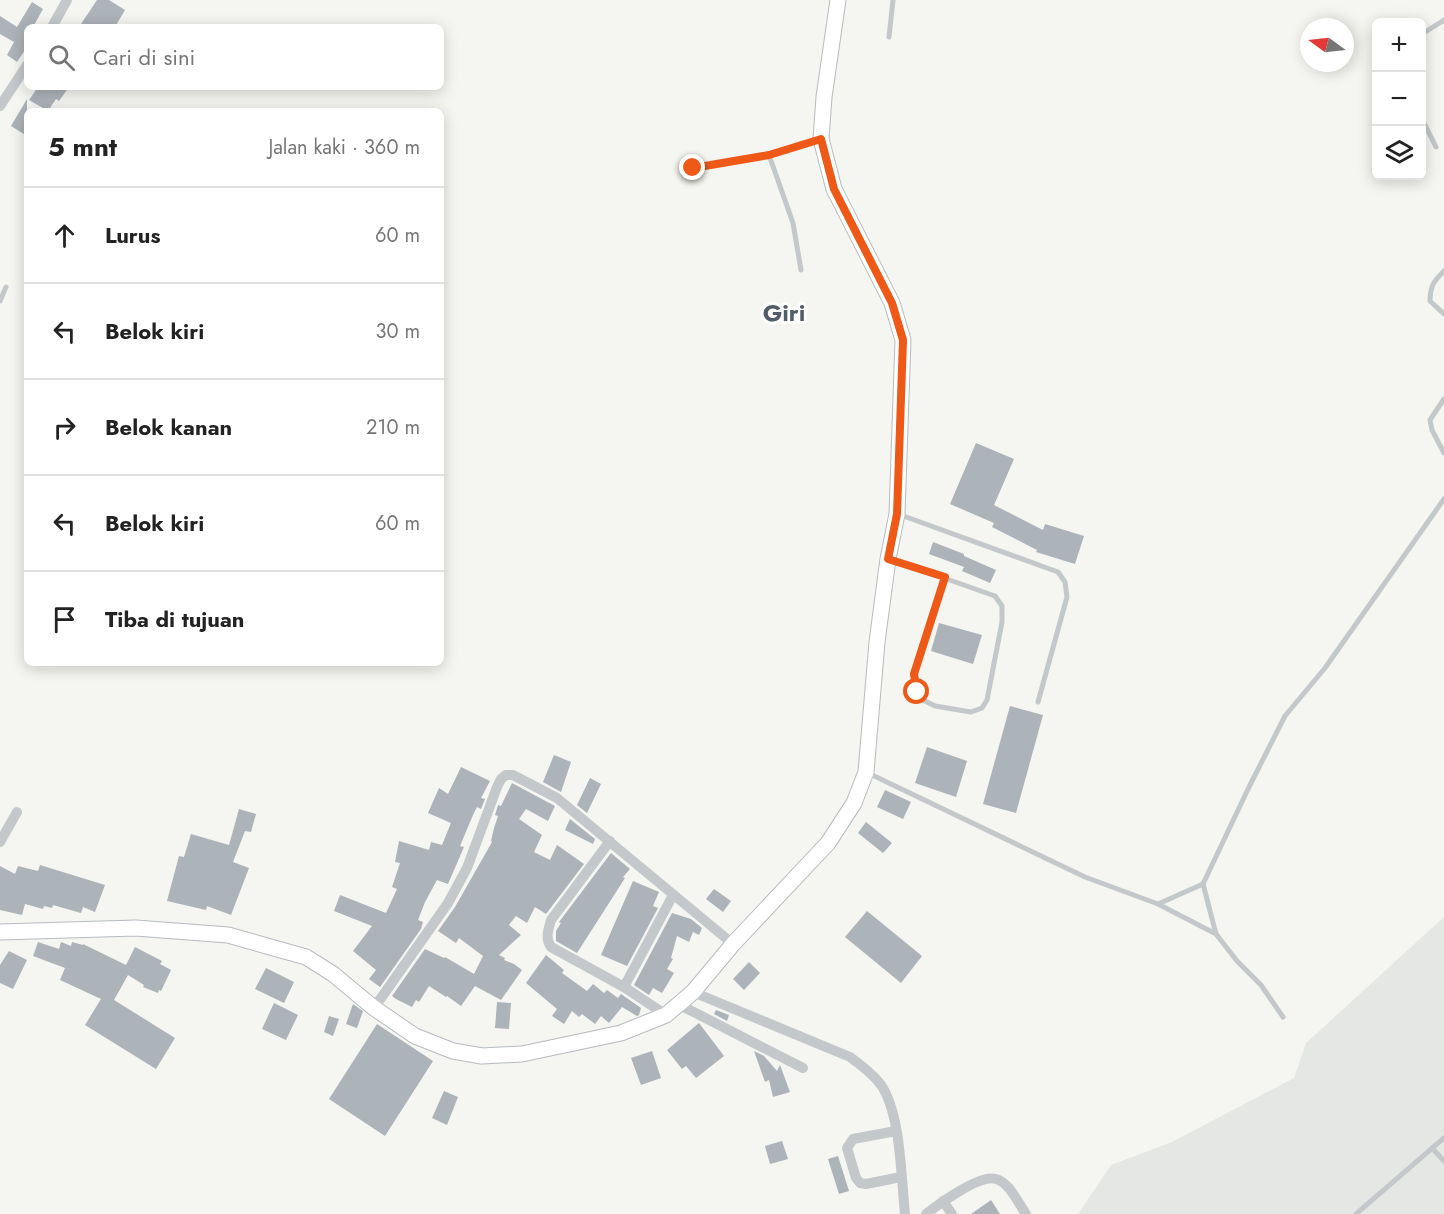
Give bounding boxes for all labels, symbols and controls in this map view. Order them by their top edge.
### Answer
north arrow [1300,18,1354,72]
map controls [1372,18,1426,180]
button: + [1372,18,1426,72]
search box [24,24,444,90]
icon: search [45,41,78,74]
text: Cari di sini [93,41,195,73]
button: − [1372,72,1426,126]
button: layers [1372,126,1426,180]
text: 5 mnt [48,128,117,166]
text: Jalan kaki · 360 m [268,133,420,162]
route end [679,154,705,180]
icon: ahead [48,219,81,252]
text: Lurus [105,219,161,251]
text: 60 m [375,221,420,250]
district label: Giri [763,295,805,330]
icon: left [48,315,81,348]
text: Belok kiri [105,315,204,347]
text: 30 m [375,317,420,346]
icon: right [48,411,81,444]
text: Belok kanan [105,411,232,443]
text: 210 m [366,413,420,442]
icon: left [48,507,81,540]
text: Belok kiri [105,507,204,539]
text: 60 m [375,509,420,538]
icon: arrive [48,603,81,636]
text: Tiba di tujuan [105,603,244,635]
route start [903,678,929,704]

